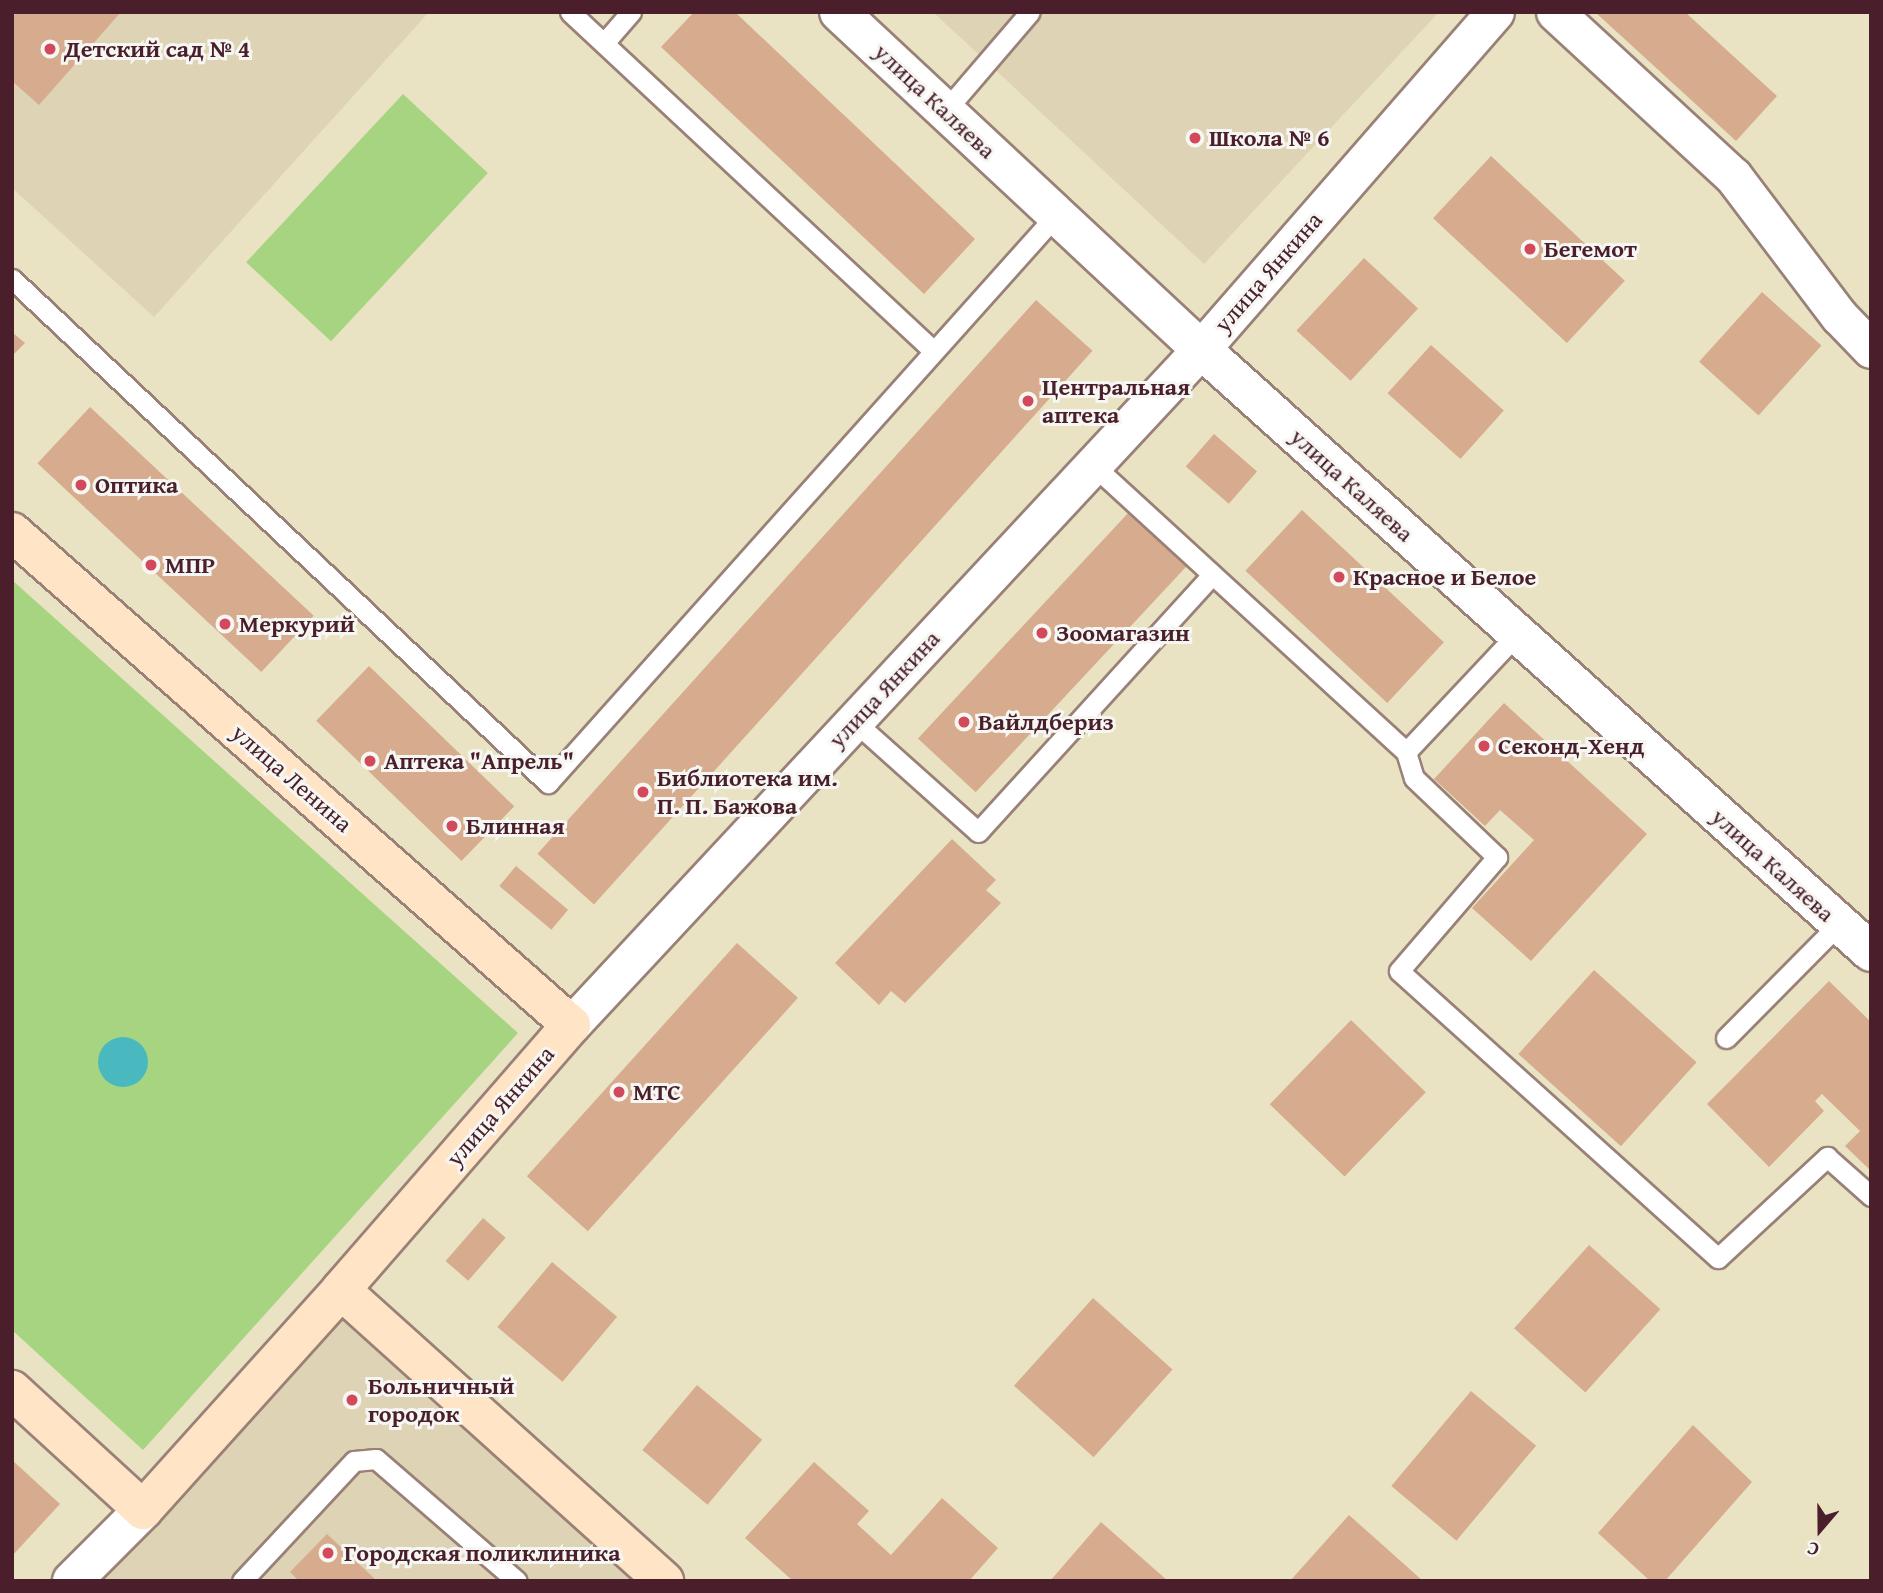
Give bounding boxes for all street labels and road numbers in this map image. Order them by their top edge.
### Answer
street label: улица Каляева [868,37,1002,165]
street label: улица Янкина [1208,206,1328,338]
street label: улица Каляева [1284,422,1420,548]
street label: улица Янкина [822,624,946,754]
street label: улица Ленина [226,718,358,838]
street label: улица Каляева [1705,802,1841,928]
street label: улица Янкина [440,1040,560,1172]

